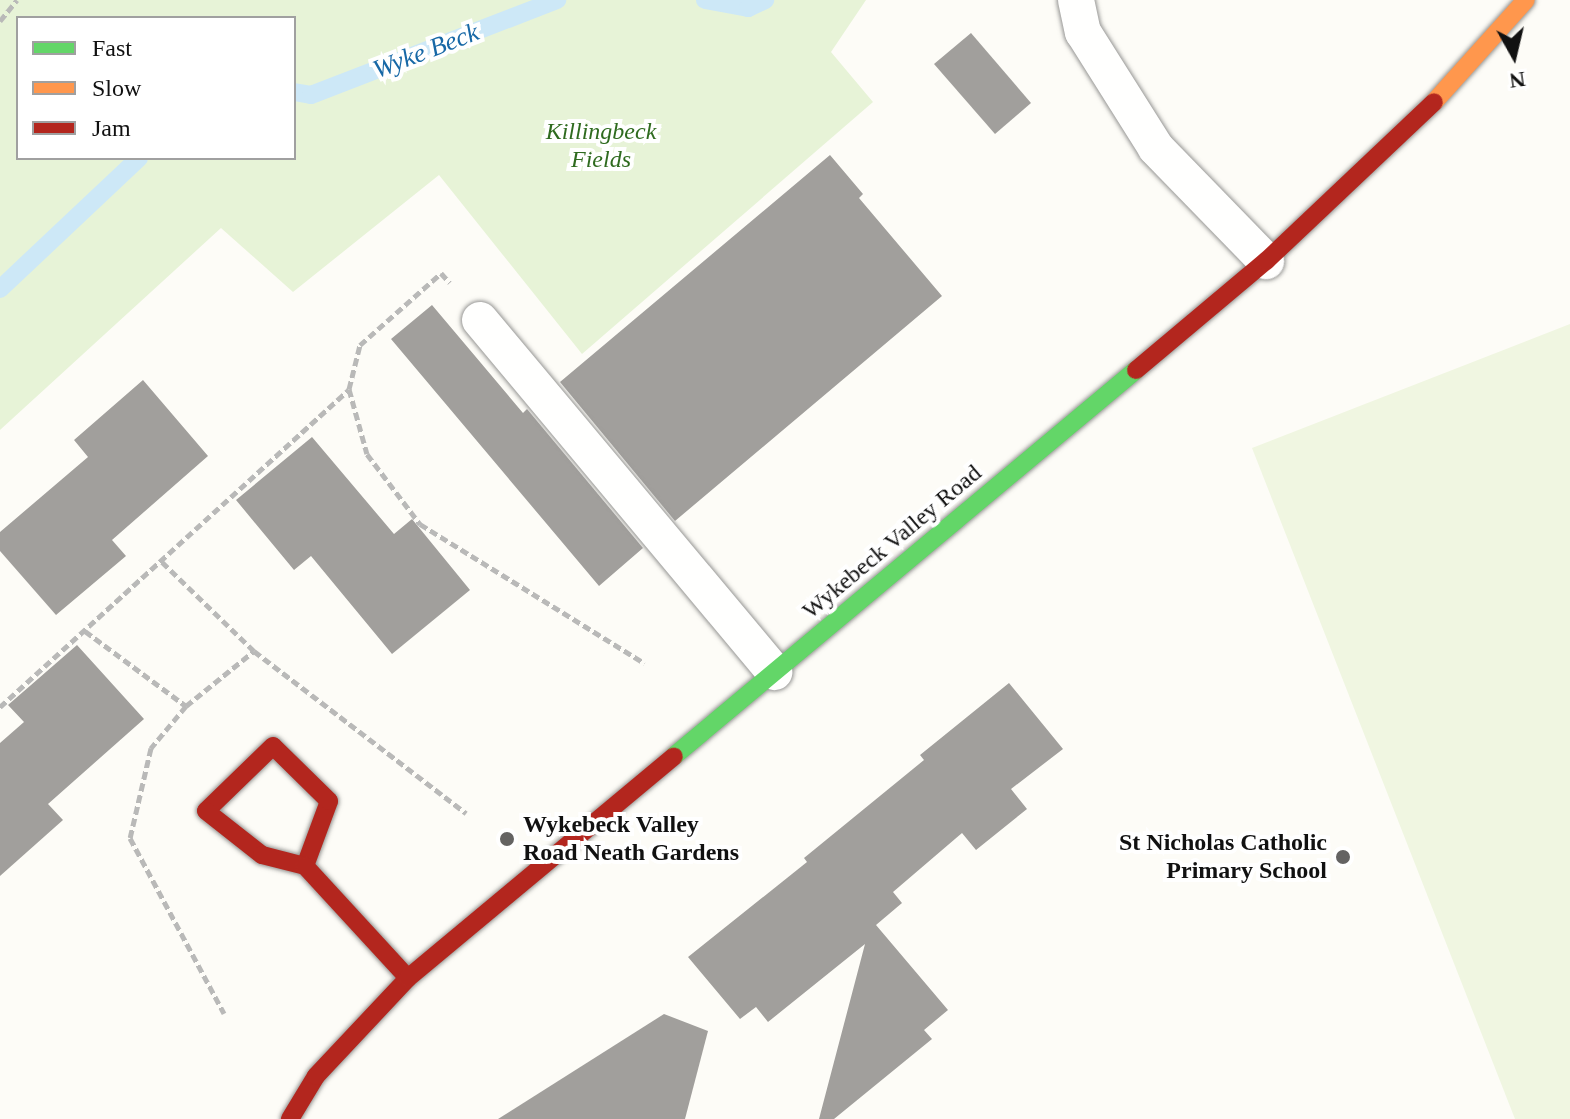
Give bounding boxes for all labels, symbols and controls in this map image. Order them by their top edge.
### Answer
legend [16,16,296,160]
north arrow [1474,16,1554,96]
water label: Wyke Beck [369,17,483,85]
text: Fast [92,35,132,61]
text: N [1508,67,1527,94]
text: Slow [92,75,141,101]
text: Jam [92,115,131,141]
park label: Killingbeck Fields [546,118,656,174]
street label: Wykebeck Valley Road [797,459,987,625]
place label: Wykebeck Valley Road Neath Gardens [523,811,739,867]
place label: St Nicholas Catholic Primary School [1119,829,1327,885]
marker: Wykebeck Valley Road Neath Gardens [498,830,516,848]
marker: St Nicholas Catholic Primary School [1334,848,1352,866]

